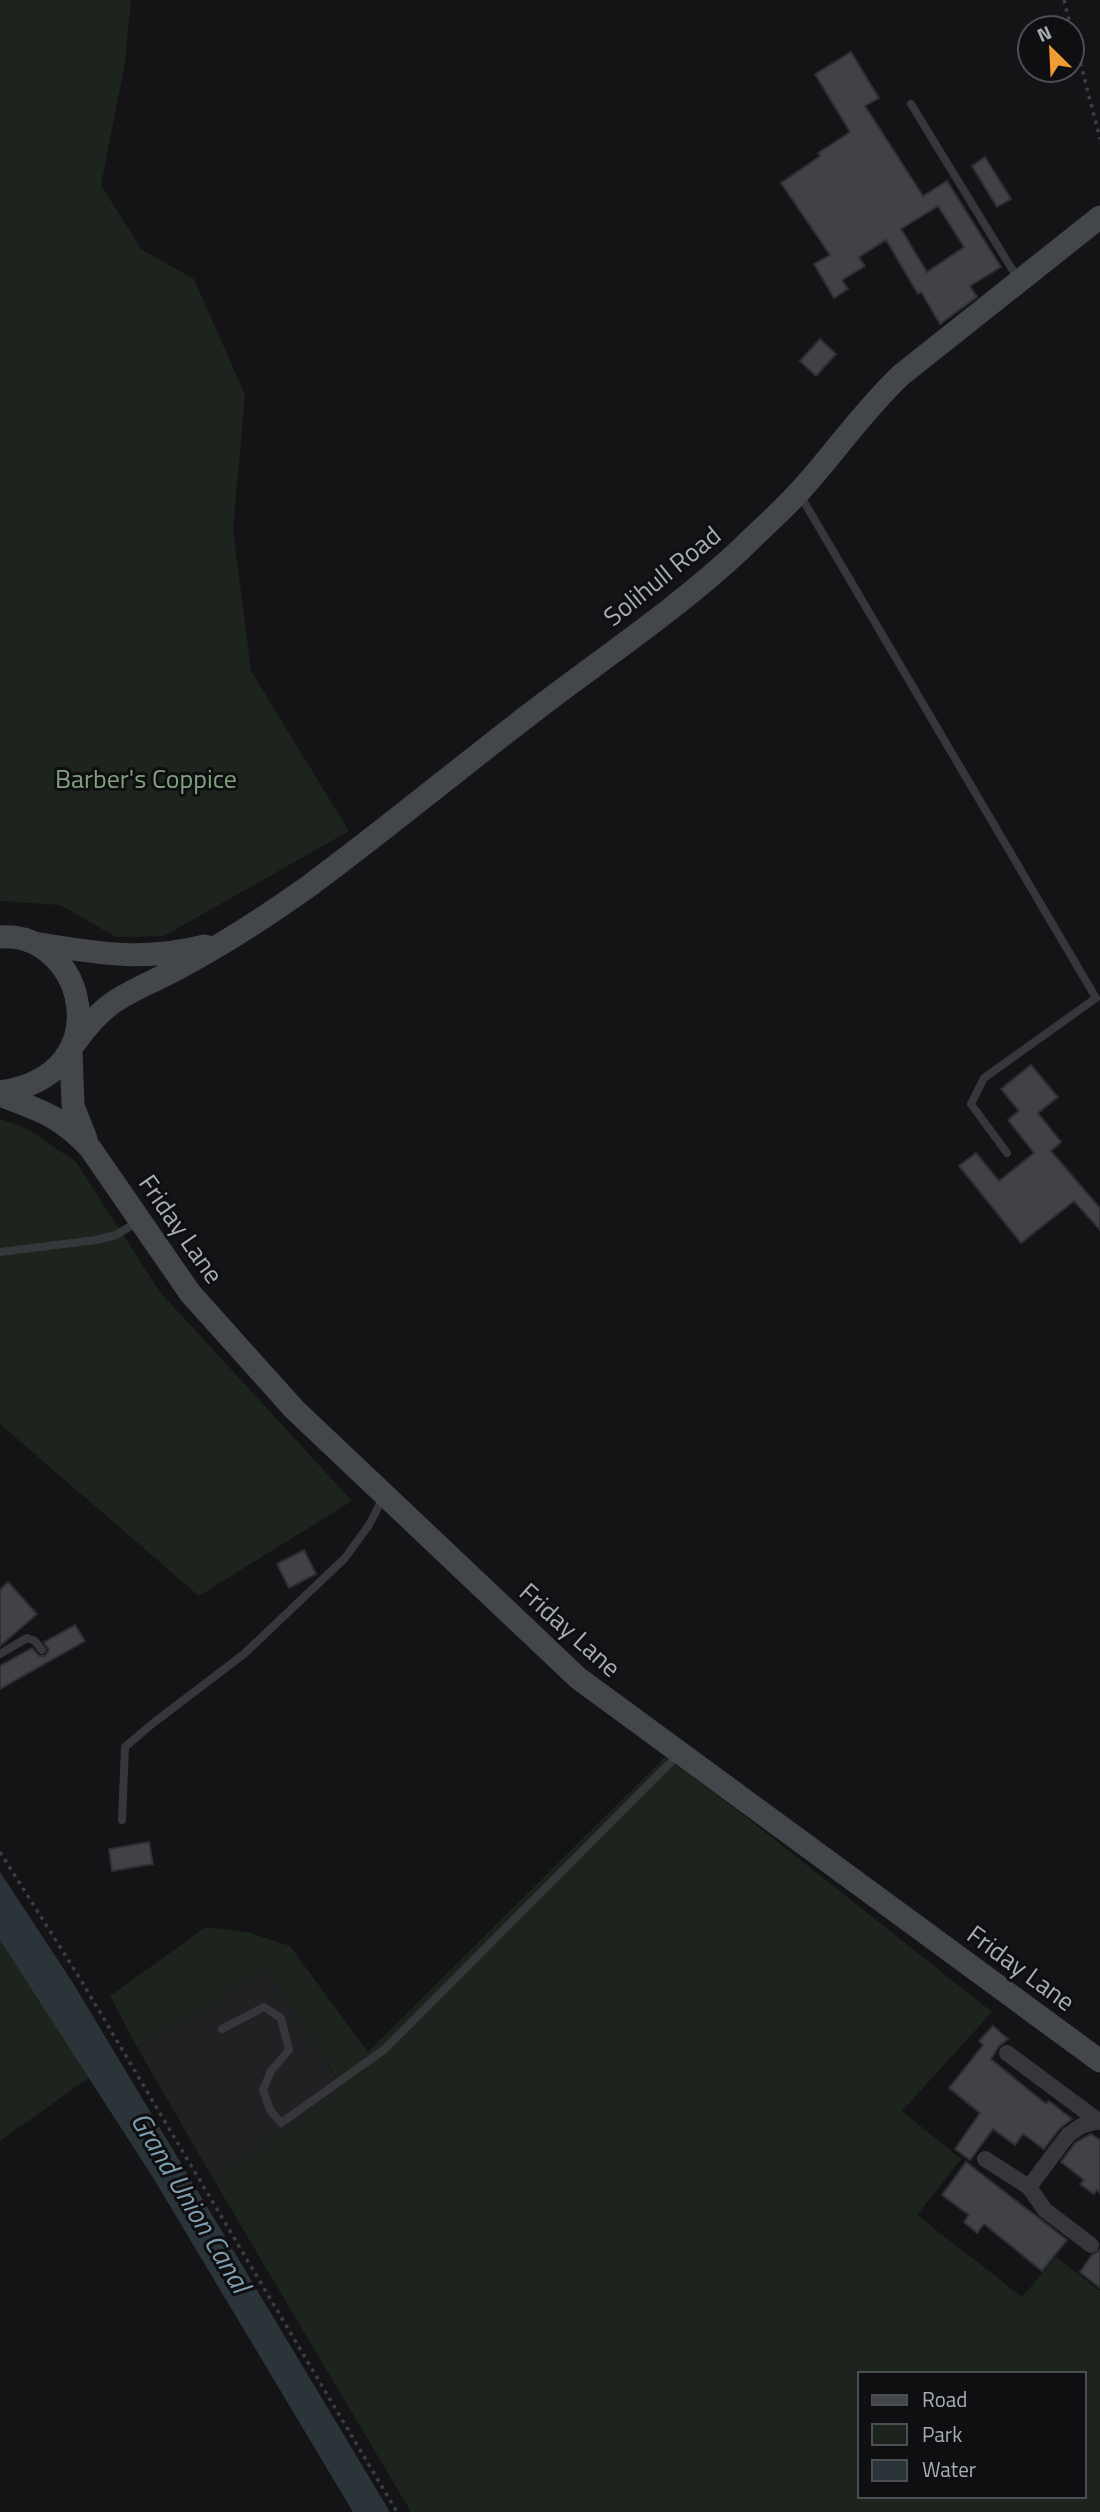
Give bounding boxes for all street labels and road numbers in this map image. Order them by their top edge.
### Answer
street label: Solihull Road [595,516,729,635]
street label: Friday Lane [129,1166,233,1291]
street label: Friday Lane [511,1573,630,1686]
street label: Friday Lane [959,1915,1083,2020]

